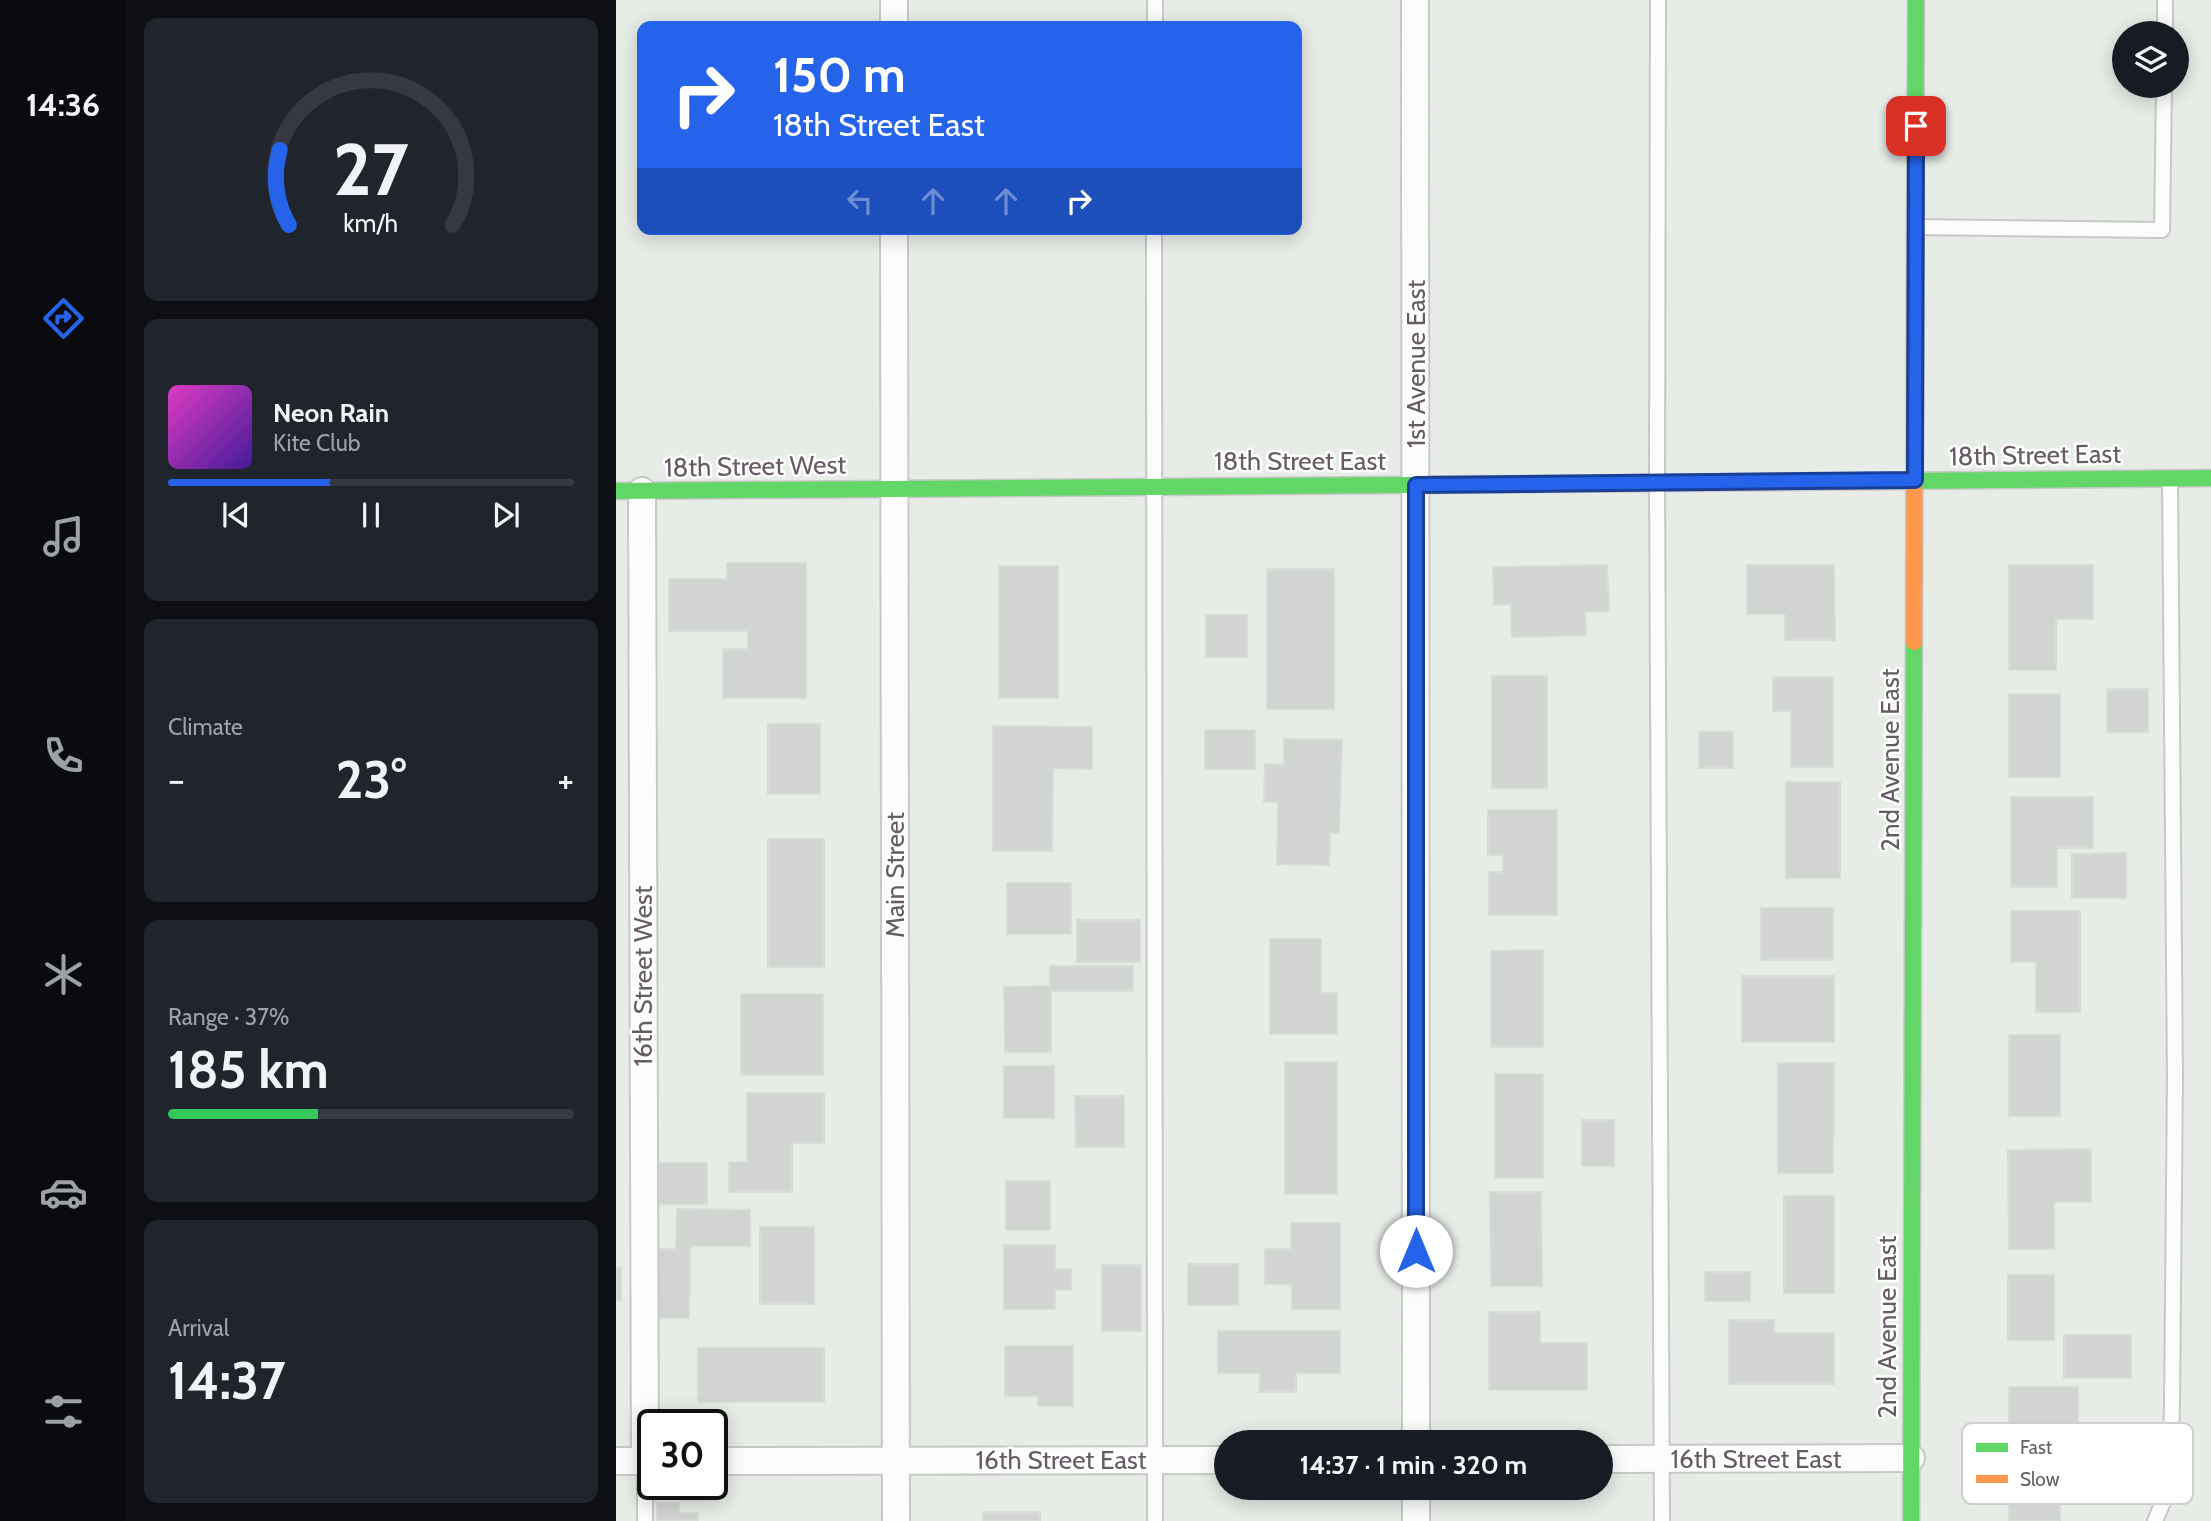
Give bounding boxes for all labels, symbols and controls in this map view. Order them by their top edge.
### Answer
map controls [2112,21,2189,98]
button: layers [2112,21,2189,98]
text: 150 m [773,45,906,104]
icon: right [658,49,749,140]
text: 14:36 [26,85,100,124]
pin [1886,96,1946,156]
text: 18th Street East [773,105,985,144]
icon: arrive [1897,107,1935,145]
text: 27 [333,126,409,214]
icon: left [841,182,879,220]
icon: ahead [914,182,952,220]
icon: ahead [987,182,1025,220]
icon: right [1060,182,1098,220]
text: km/h [344,208,398,238]
street label: 1st Avenue East [1400,279,1432,448]
icon: directions [39,294,88,343]
text: Neon Rain [273,397,389,429]
text: Kite Club [273,429,360,457]
street label: 18th Street East [1949,437,2122,472]
street label: 18th Street East [1214,445,1386,477]
street label: 18th Street West [664,448,847,484]
icon: previous [217,496,255,534]
icon: pause [352,496,390,534]
icon: next [487,496,525,534]
icon: music [39,512,88,561]
street label: 2nd Avenue East [1874,668,1906,852]
text: Climate [168,713,243,741]
icon: phone [39,731,88,780]
text: 23° [336,748,406,811]
text: − [168,756,185,803]
text: + [557,756,574,803]
street label: Main Street [879,812,911,938]
street label: 16th Street West [627,885,659,1067]
icon: climate [39,950,88,999]
text: Range · 37% [168,1003,289,1031]
text: 185 km [168,1038,329,1101]
icon: car [39,1168,88,1217]
position arrow [1379,1214,1453,1288]
street label: 2nd Avenue East [1871,1235,1903,1419]
text: Arrival [168,1314,229,1342]
text: 14:37 [168,1349,286,1412]
icon: filters [39,1387,88,1436]
speed limit sign: 30 [637,1409,728,1500]
legend [1962,1423,2193,1504]
text: Fast [2020,1436,2053,1459]
street label: 16th Street East [1670,1443,1842,1475]
street label: 16th Street East [975,1444,1147,1476]
text: 14:37 · 1 min · 320 m [1300,1449,1527,1481]
text: Slow [2020,1468,2060,1491]

